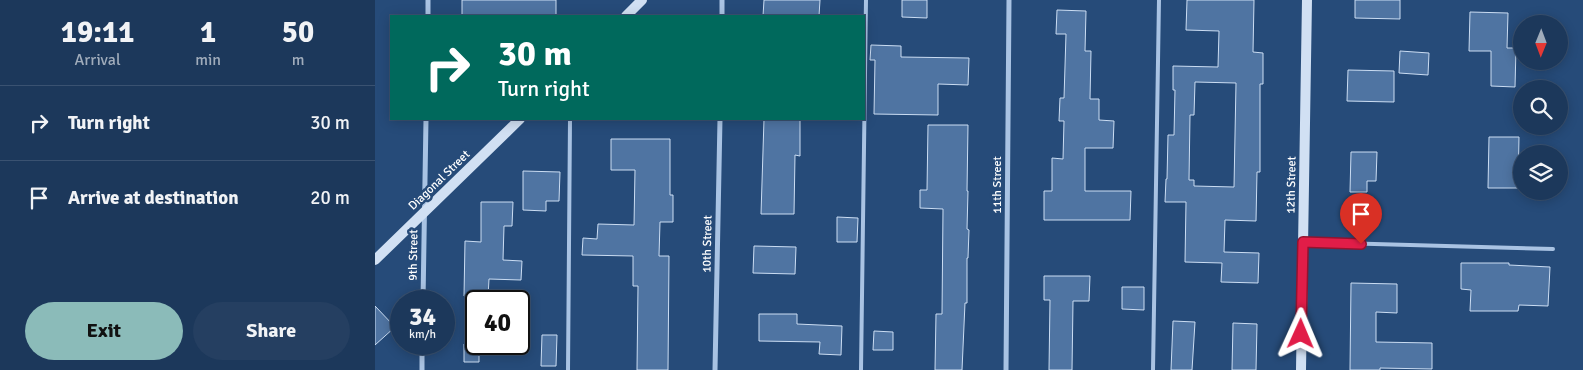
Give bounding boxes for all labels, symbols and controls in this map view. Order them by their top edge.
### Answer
text: 19:11 [61,14,134,51]
text: 1 [200,14,216,51]
text: 50 [282,14,314,51]
north arrow [1513,15,1567,70]
map controls [1513,15,1568,200]
text: 30 m [498,32,572,75]
icon: right [415,35,480,100]
text: Arrival [75,50,121,70]
text: min [195,50,221,70]
text: m [292,50,304,70]
text: Turn right [498,75,590,102]
button: search [1513,80,1568,135]
icon: right [25,109,53,137]
text: Turn right [68,111,150,135]
text: 30 m [310,111,350,135]
button: layers [1513,145,1568,200]
street label: Diagonal Street [405,147,473,213]
street label: 11th Street [990,156,1005,214]
street label: 12th Street [1283,156,1300,214]
icon: arrive [25,184,53,212]
text: Arrive at destination [68,186,239,210]
text: 20 m [310,186,350,210]
pin [1340,193,1382,244]
icon: arrive [1347,200,1375,228]
street label: 10th Street [699,215,716,273]
street label: 9th Street [406,229,421,281]
speed limit sign: 40 [465,290,530,355]
text: 34 [409,301,436,332]
button: Exit [25,302,183,360]
button: Share [193,302,350,360]
position arrow [1274,307,1326,359]
text: km/h [409,327,436,342]

